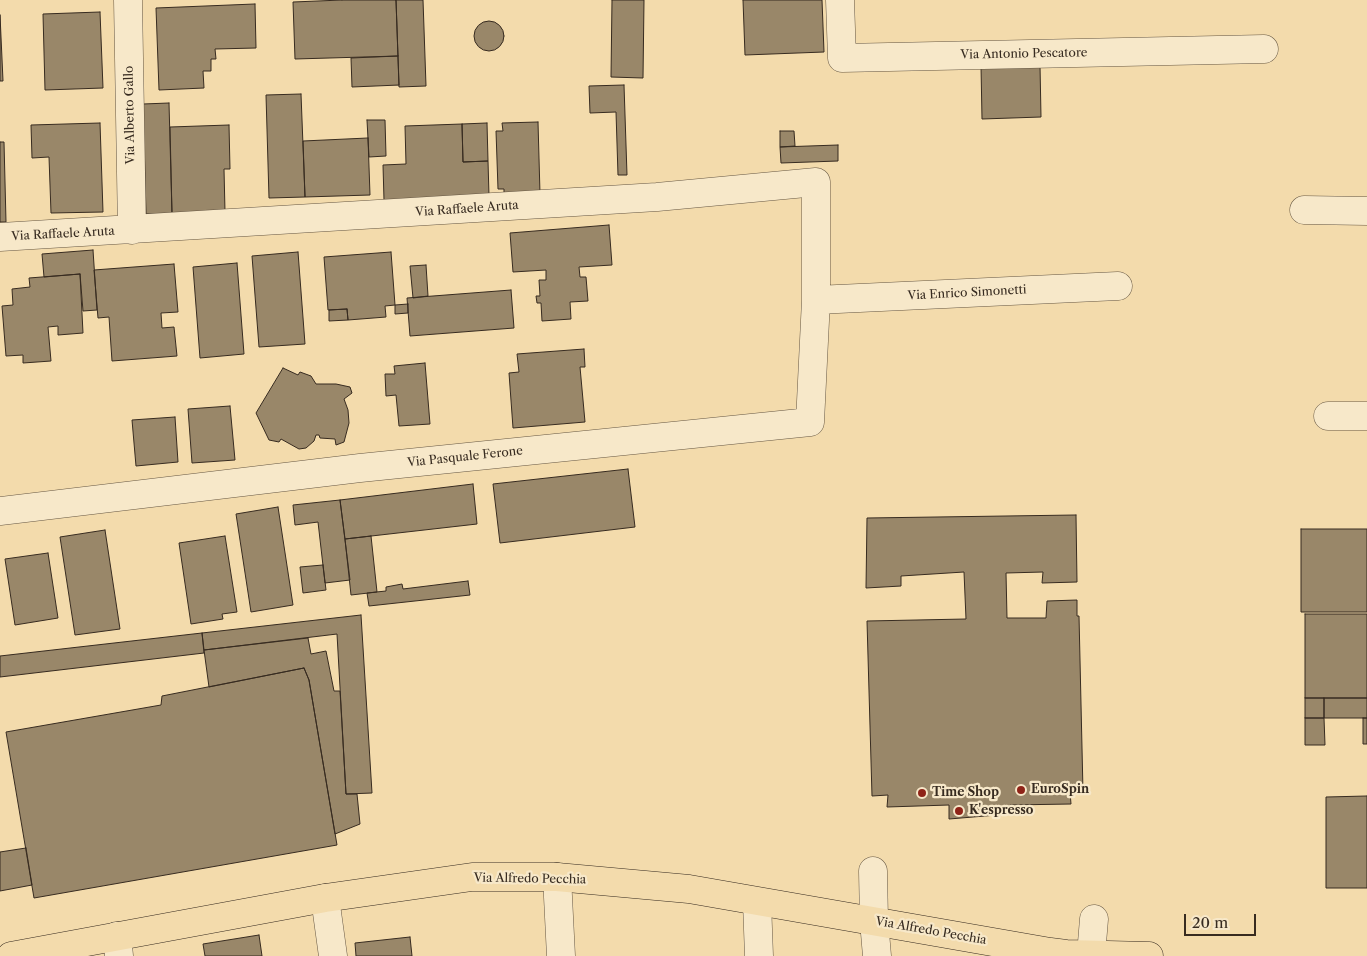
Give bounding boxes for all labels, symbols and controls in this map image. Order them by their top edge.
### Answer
street label: Via Antonio Pescatore [960,46,1088,62]
street label: Via Alberto Gallo [122,66,138,164]
street label: Via Raffaele Aruta [415,198,519,220]
street label: Via Raffaele Aruta [11,224,115,244]
street label: Via Enrico Simonetti [907,283,1027,303]
street label: Via Pasquale Ferone [407,444,523,470]
place label: EuroSpin [1031,783,1089,797]
marker: EuroSpin [1015,784,1027,796]
place label: Time Shop [932,786,999,800]
marker: Time Shop [916,787,928,799]
place label: K'espresso [969,804,1033,818]
marker: K'espresso [953,805,965,817]
street label: Via Alfredo Pecchia [474,871,586,887]
scale bar [1187,904,1260,936]
text: 20 m [1192,913,1228,932]
street label: Via Alfredo Pecchia [874,914,988,948]

